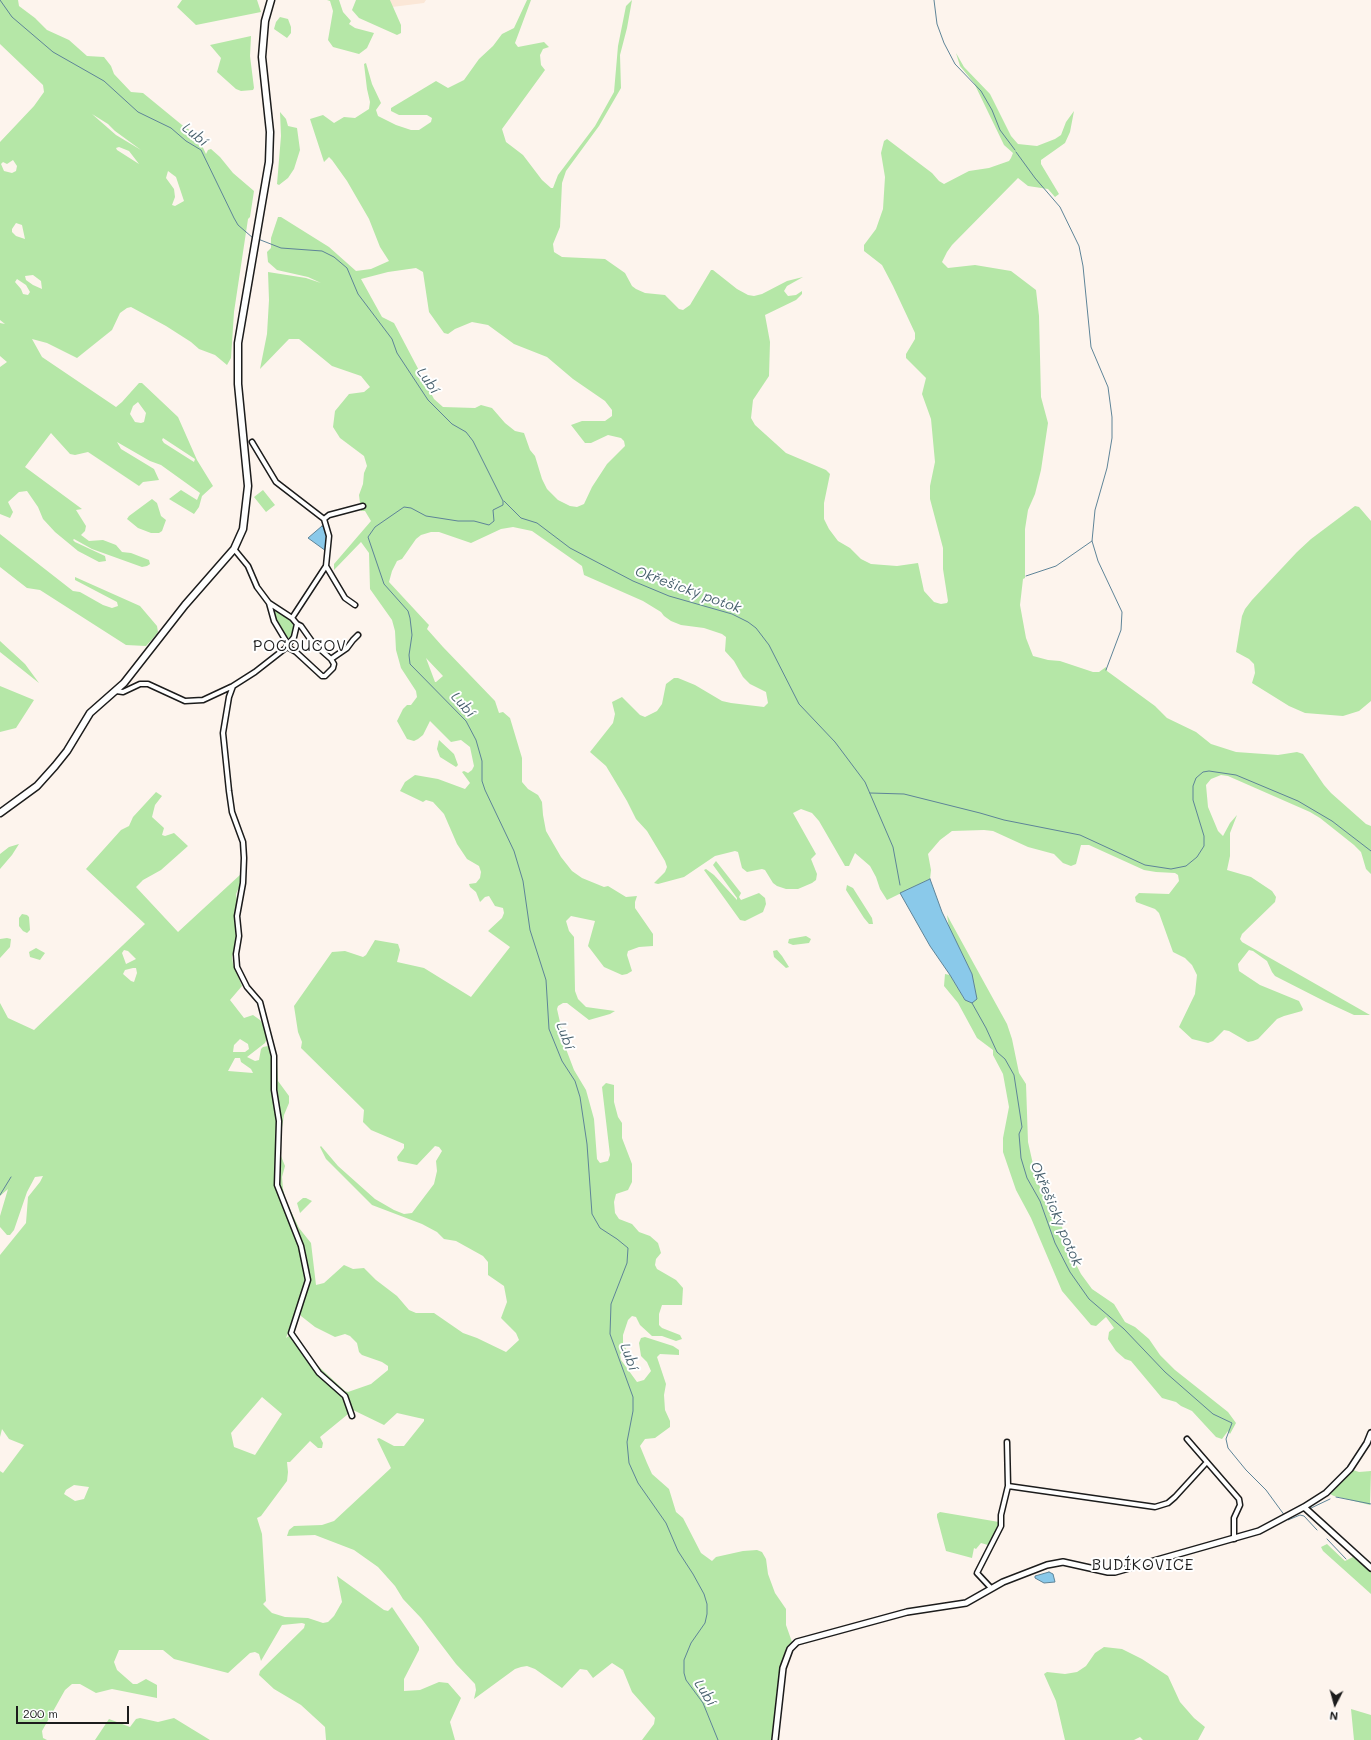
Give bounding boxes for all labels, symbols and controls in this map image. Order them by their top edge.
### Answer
water label: Lubí [179,119,211,151]
water label: Lubí [413,365,443,397]
water label: Okřešický potok [633,563,743,617]
district label: POCOUCOV [253,637,347,655]
water label: Lubí [447,689,479,721]
water label: Lubí [552,1020,578,1052]
water label: Okřešický potok [1026,1159,1086,1269]
water label: Lubí [616,1341,642,1373]
district label: BUDÍKOVICE [1092,1556,1194,1574]
water label: Lubí [690,1677,720,1709]
north arrow [1315,1684,1355,1724]
scale bar [18,1698,131,1724]
text: 200 m [23,1705,58,1721]
text: N [1329,1709,1339,1724]

